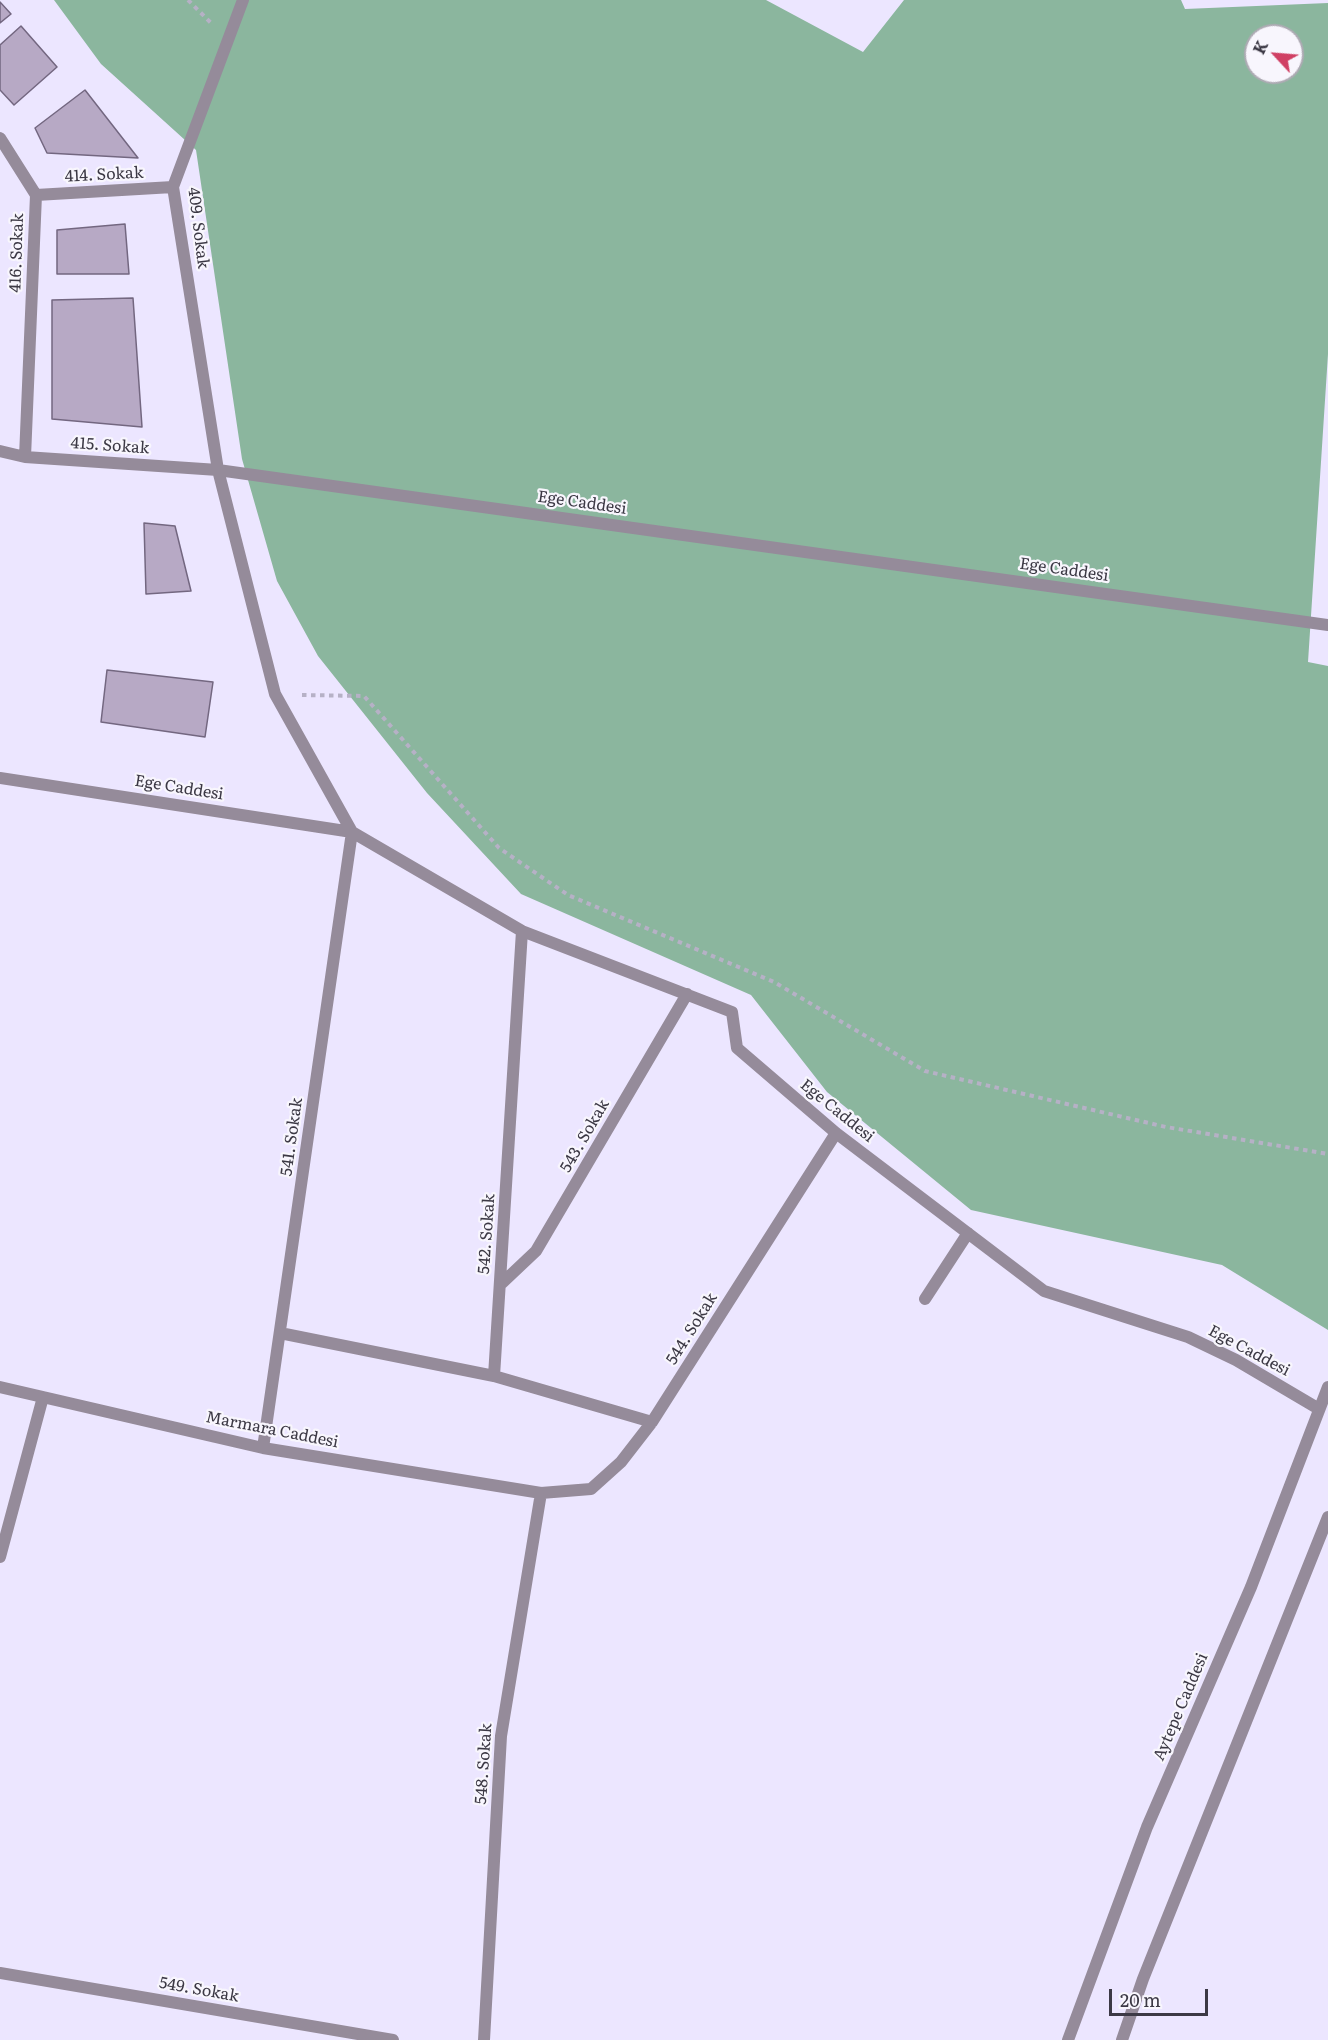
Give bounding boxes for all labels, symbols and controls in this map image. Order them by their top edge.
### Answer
north arrow [1244,24,1304,84]
text: K [1246,36,1273,58]
street label: 414. Sokak [64,163,144,187]
street label: 409. Sokak [183,186,213,270]
street label: 416. Sokak [6,213,28,293]
street label: 415. Sokak [70,434,150,458]
street label: Ege Caddesi [536,487,628,519]
street label: Ege Caddesi [1018,554,1110,586]
street label: Ege Caddesi [133,771,225,805]
street label: Ege Caddesi [796,1075,878,1147]
street label: 543. Sokak [556,1096,614,1176]
street label: 541. Sokak [277,1097,307,1177]
street label: 542. Sokak [475,1193,499,1275]
street label: 544. Sokak [662,1290,722,1368]
street label: Ege Caddesi [1205,1321,1293,1381]
street label: Marmara Caddesi [204,1408,340,1452]
street label: Aytepe Caddesi [1150,1650,1212,1764]
street label: 548. Sokak [472,1723,496,1805]
street label: 549. Sokak [158,1974,240,2006]
scale bar [1112,1977,1211,2015]
text: 20 m [1120,1986,1161,2013]

